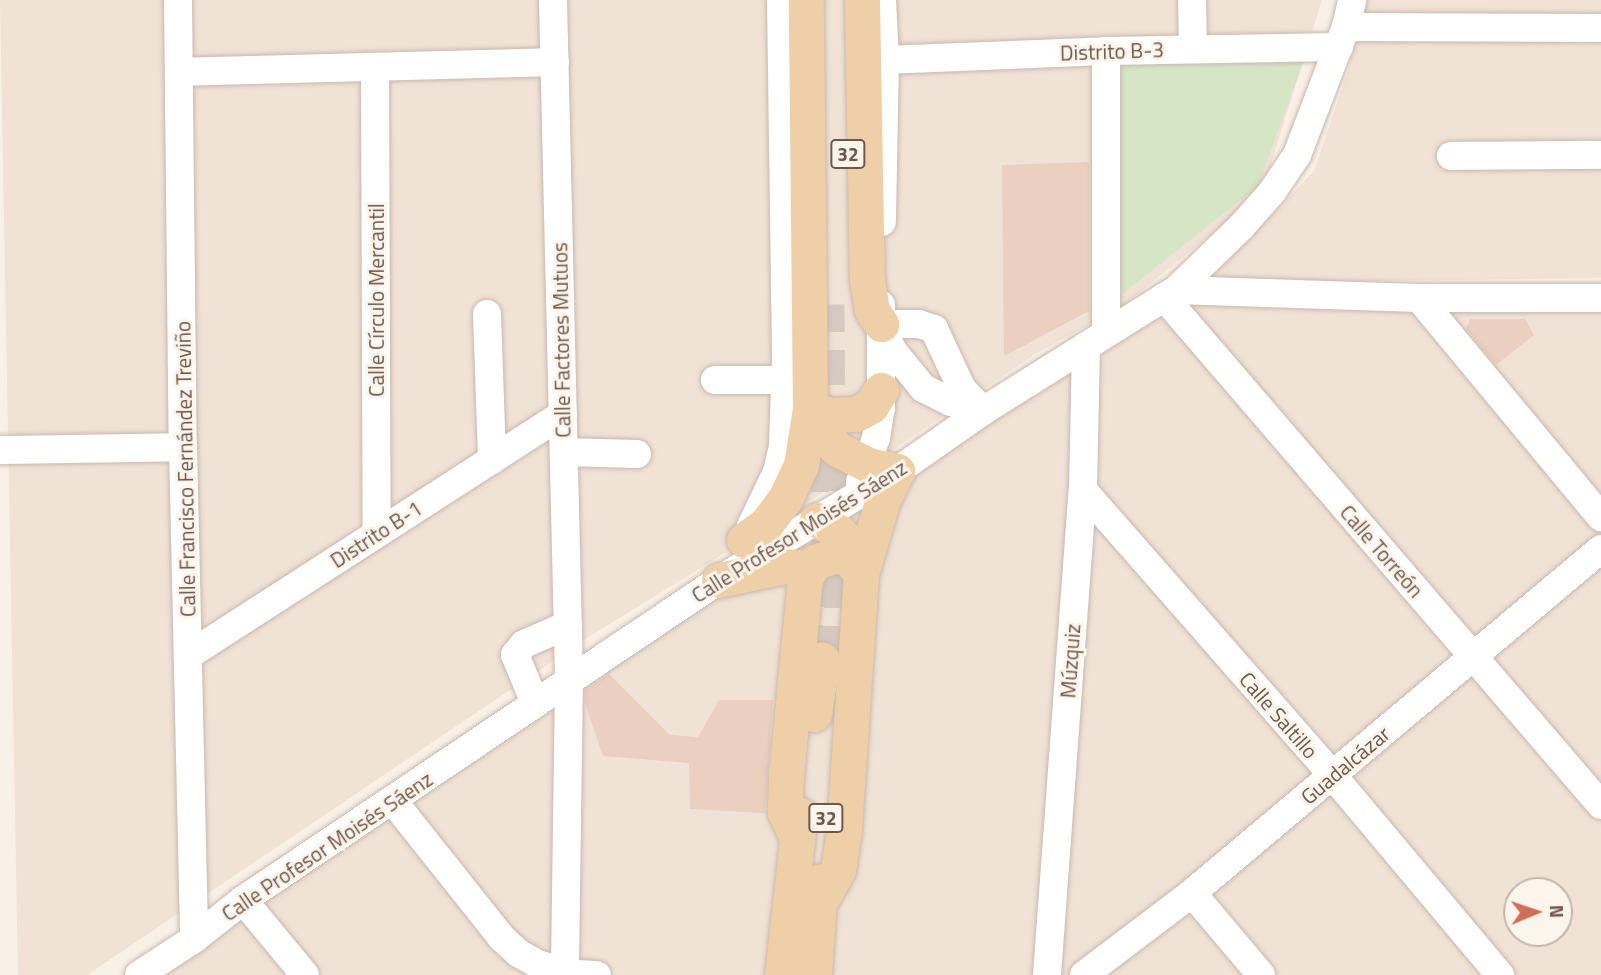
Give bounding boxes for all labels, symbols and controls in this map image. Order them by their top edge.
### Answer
street label: Distrito B-3 [1060,37,1164,65]
road number: 32 [829,138,867,170]
street label: Calle Círculo Mercantil [363,203,389,397]
street label: Calle Factores Mutuos [547,242,575,438]
street label: Calle Francisco Fernández Treviño [170,321,200,617]
street label: Calle Profesor Moisés Sáenz [687,454,911,608]
street label: Distrito B-1 [325,495,427,573]
street label: Calle Torreón [1335,500,1429,602]
street label: Múzquiz [1055,623,1085,699]
street label: Calle Saltillo [1235,667,1323,763]
street label: Guadalcázar [1295,721,1395,809]
street label: Calle Profesor Moisés Sáenz [217,766,437,926]
road number: 32 [807,803,845,834]
north arrow [1503,877,1573,947]
text: N [1543,904,1572,918]

